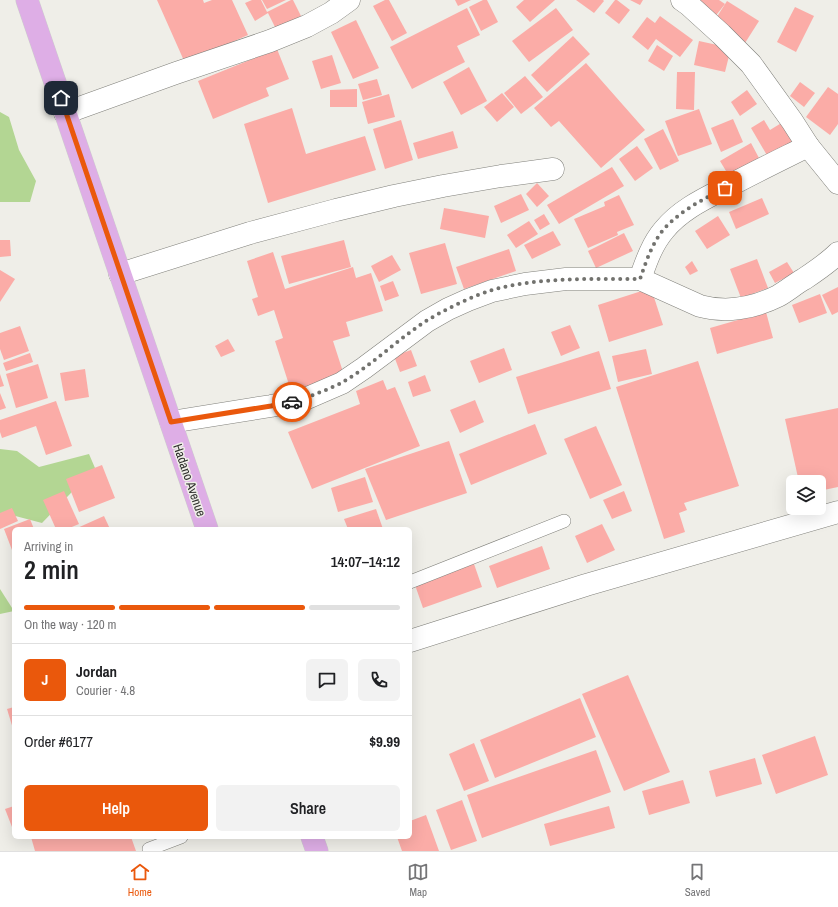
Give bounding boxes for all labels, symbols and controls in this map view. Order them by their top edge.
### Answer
pin [44,81,78,115]
icon: home [50,87,72,109]
pin [708,171,742,205]
icon: bag [714,177,736,199]
courier [272,382,312,422]
icon: car [281,391,303,413]
street label: Hadano Avenue [169,442,210,519]
map controls [786,475,826,515]
button: layers [786,475,826,515]
text: Arriving in [24,538,73,555]
text: 14:07–14:12 [331,551,400,572]
text: 2 min [24,552,79,587]
text: On the way · 120 m [24,616,116,633]
button: chat [306,659,348,701]
button: phone [358,659,400,701]
text: Jordan [76,661,117,682]
text: J [42,669,48,690]
text: Courier · 4.8 [76,682,135,699]
text: Order #6177 [24,731,93,752]
text: $9.99 [369,731,400,752]
button: Help [24,785,208,831]
button: Share [216,785,400,831]
tab: Home [128,861,152,899]
tab: Map [407,861,429,899]
tab: Saved [685,861,710,899]

